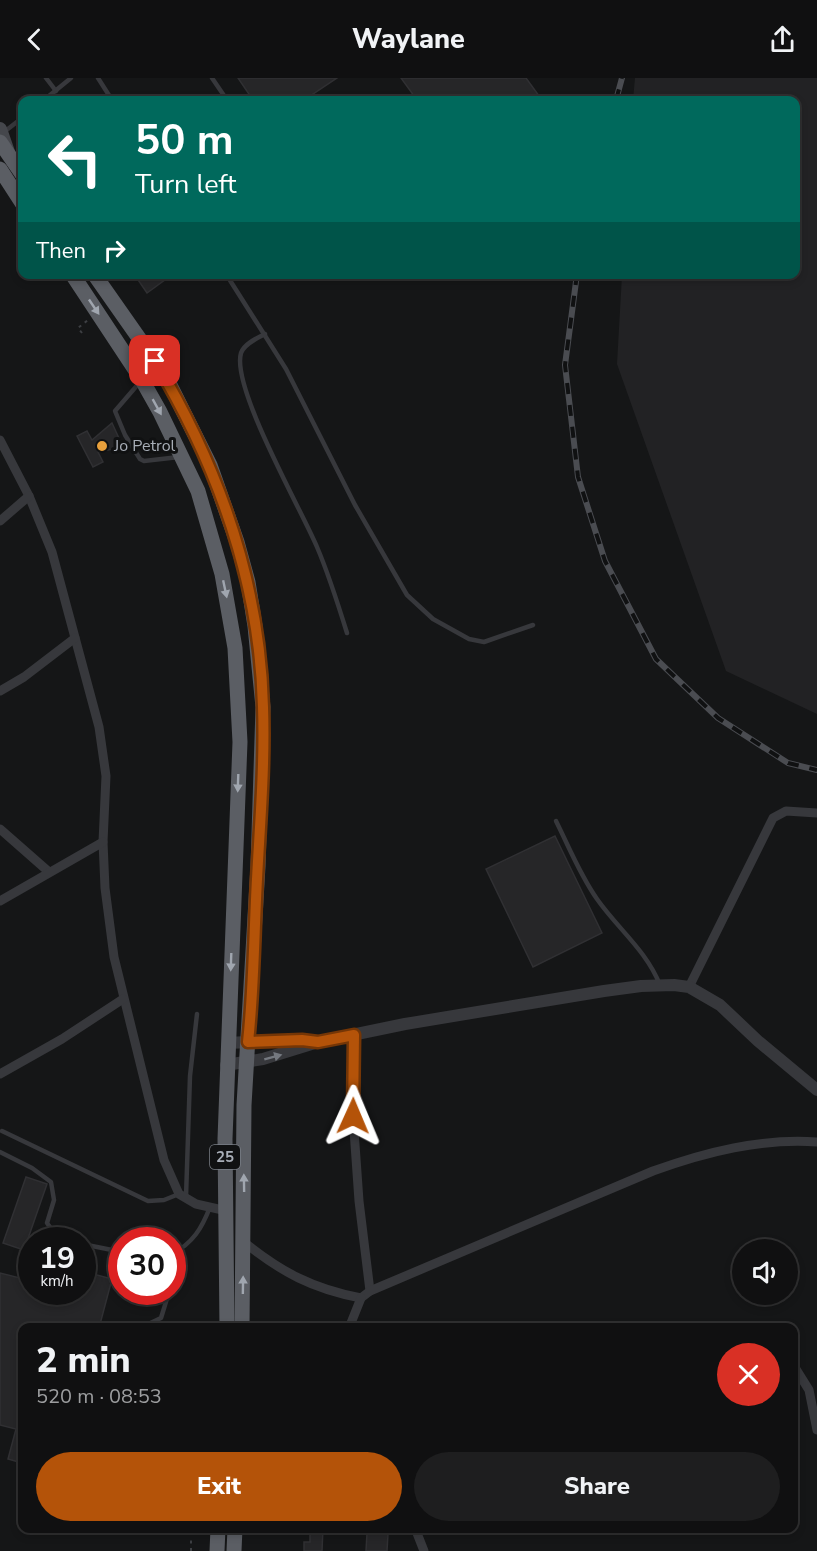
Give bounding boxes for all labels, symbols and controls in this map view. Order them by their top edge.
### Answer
text: Waylane [352,21,465,58]
icon: back [18,23,51,56]
icon: share [766,23,799,56]
text: 50 m [135,112,234,169]
icon: left [36,120,114,198]
text: Turn left [135,166,236,203]
icon: right [98,234,131,267]
text: Then [36,236,86,266]
one-way arrow [88,299,99,315]
pin [129,335,180,386]
icon: arrive [138,344,171,377]
one-way arrow [152,399,163,415]
place label: Jo Petrol [113,435,176,457]
marker: Jo Petrol [95,439,109,453]
one-way arrow [221,580,230,599]
one-way arrow [234,774,243,793]
one-way arrow [226,953,235,972]
one-way arrow [264,1052,282,1061]
position arrow [321,1084,385,1148]
road number: 25 [210,1145,240,1169]
one-way arrow [240,1174,249,1193]
speed limit sign: 30 [108,1227,186,1305]
text: 19 [39,1238,75,1279]
map controls [732,1239,798,1305]
button: sound [732,1239,798,1305]
text: km/h [40,1271,74,1291]
one-way arrow [238,1275,248,1294]
text: 2 min [36,1336,131,1385]
button: close [717,1343,780,1406]
text: 520 m · 08:53 [36,1383,162,1410]
button: Exit [36,1452,402,1521]
button: Share [414,1452,780,1521]

